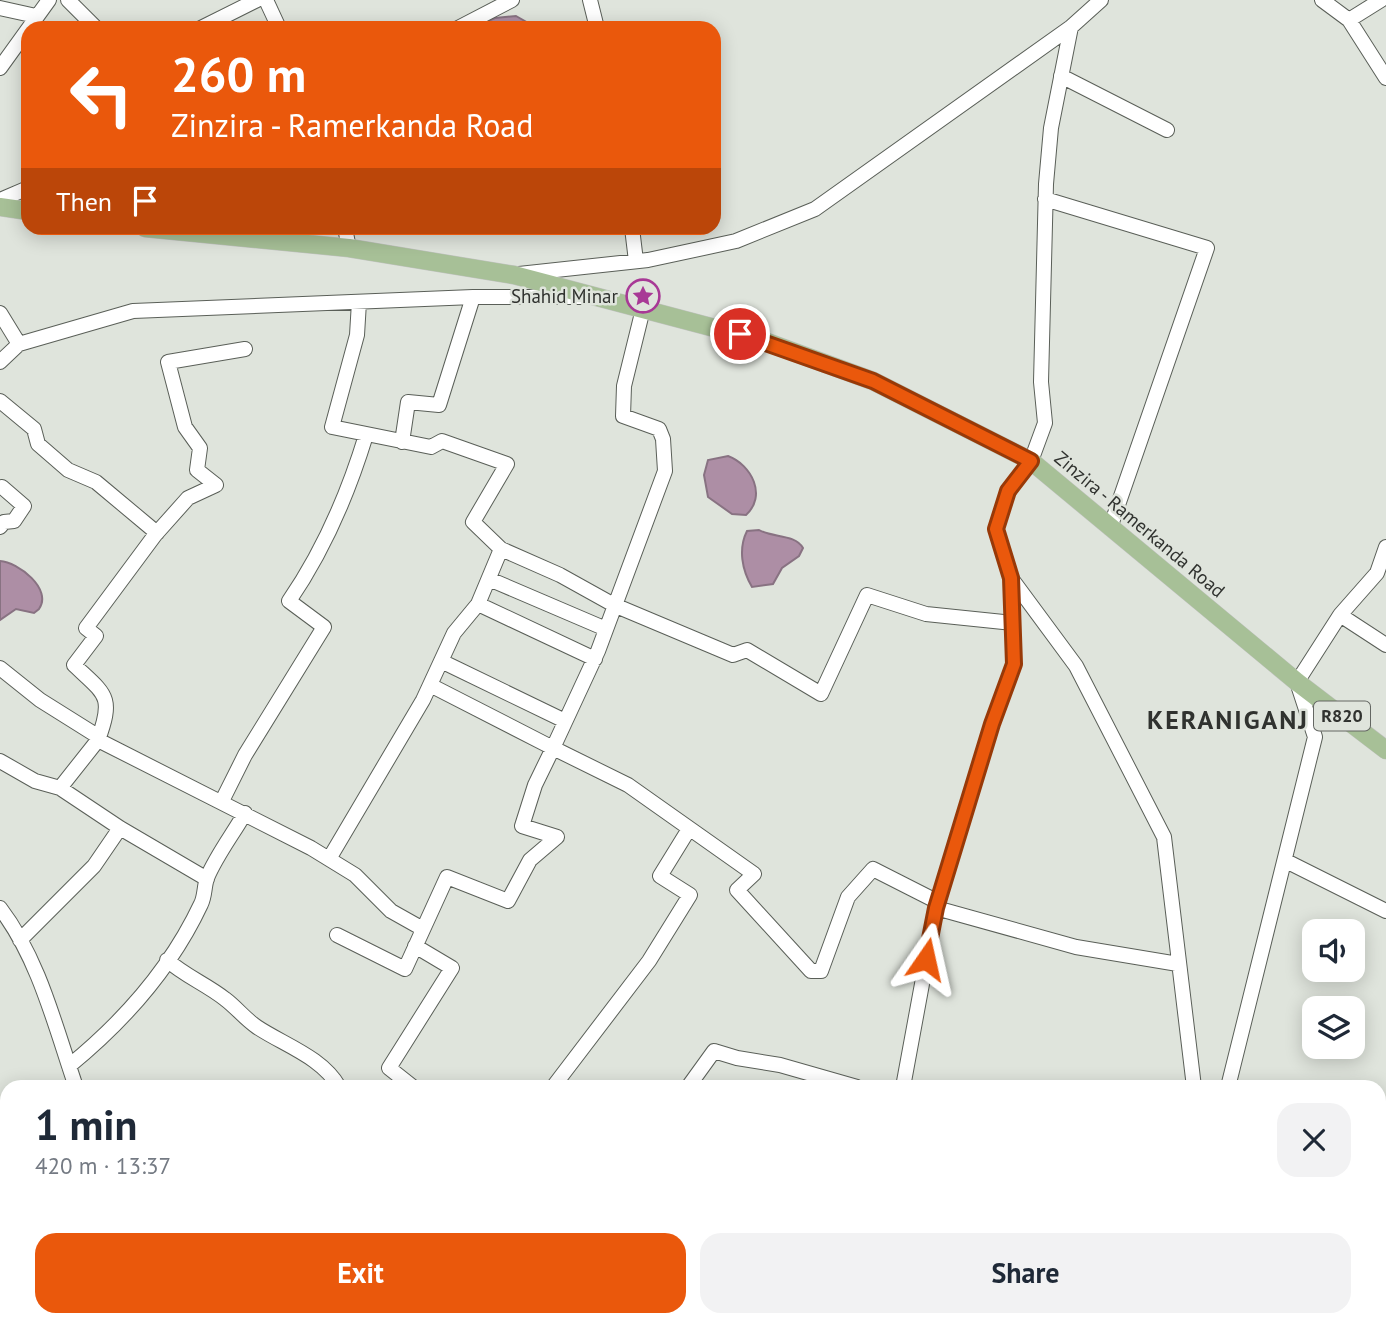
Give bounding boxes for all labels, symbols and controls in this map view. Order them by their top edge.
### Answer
text: 260 m [171,42,306,106]
icon: left [56,49,147,140]
text: Zinzira - Ramerkanda Road [171,104,533,146]
icon: arrive [126,182,164,220]
text: Then [56,185,112,218]
place icon: Shahid Minar [624,277,662,315]
place label: Shahid Minar [511,284,619,308]
pin [710,304,770,364]
icon: arrive [721,315,759,353]
street label: Zinzira - Ramerkanda Road [1050,446,1230,602]
road number: R820 [1314,702,1370,730]
district label: KERANIGANJ [1147,703,1309,736]
map controls [1302,919,1365,1059]
button: sound [1302,919,1365,982]
position arrow [889,922,963,996]
button: layers [1302,996,1365,1059]
text: 1 min [35,1097,137,1152]
button: close [1277,1103,1351,1177]
text: 420 m · 13:37 [35,1151,171,1180]
button: Exit [35,1233,686,1313]
button: Share [700,1233,1351,1313]

